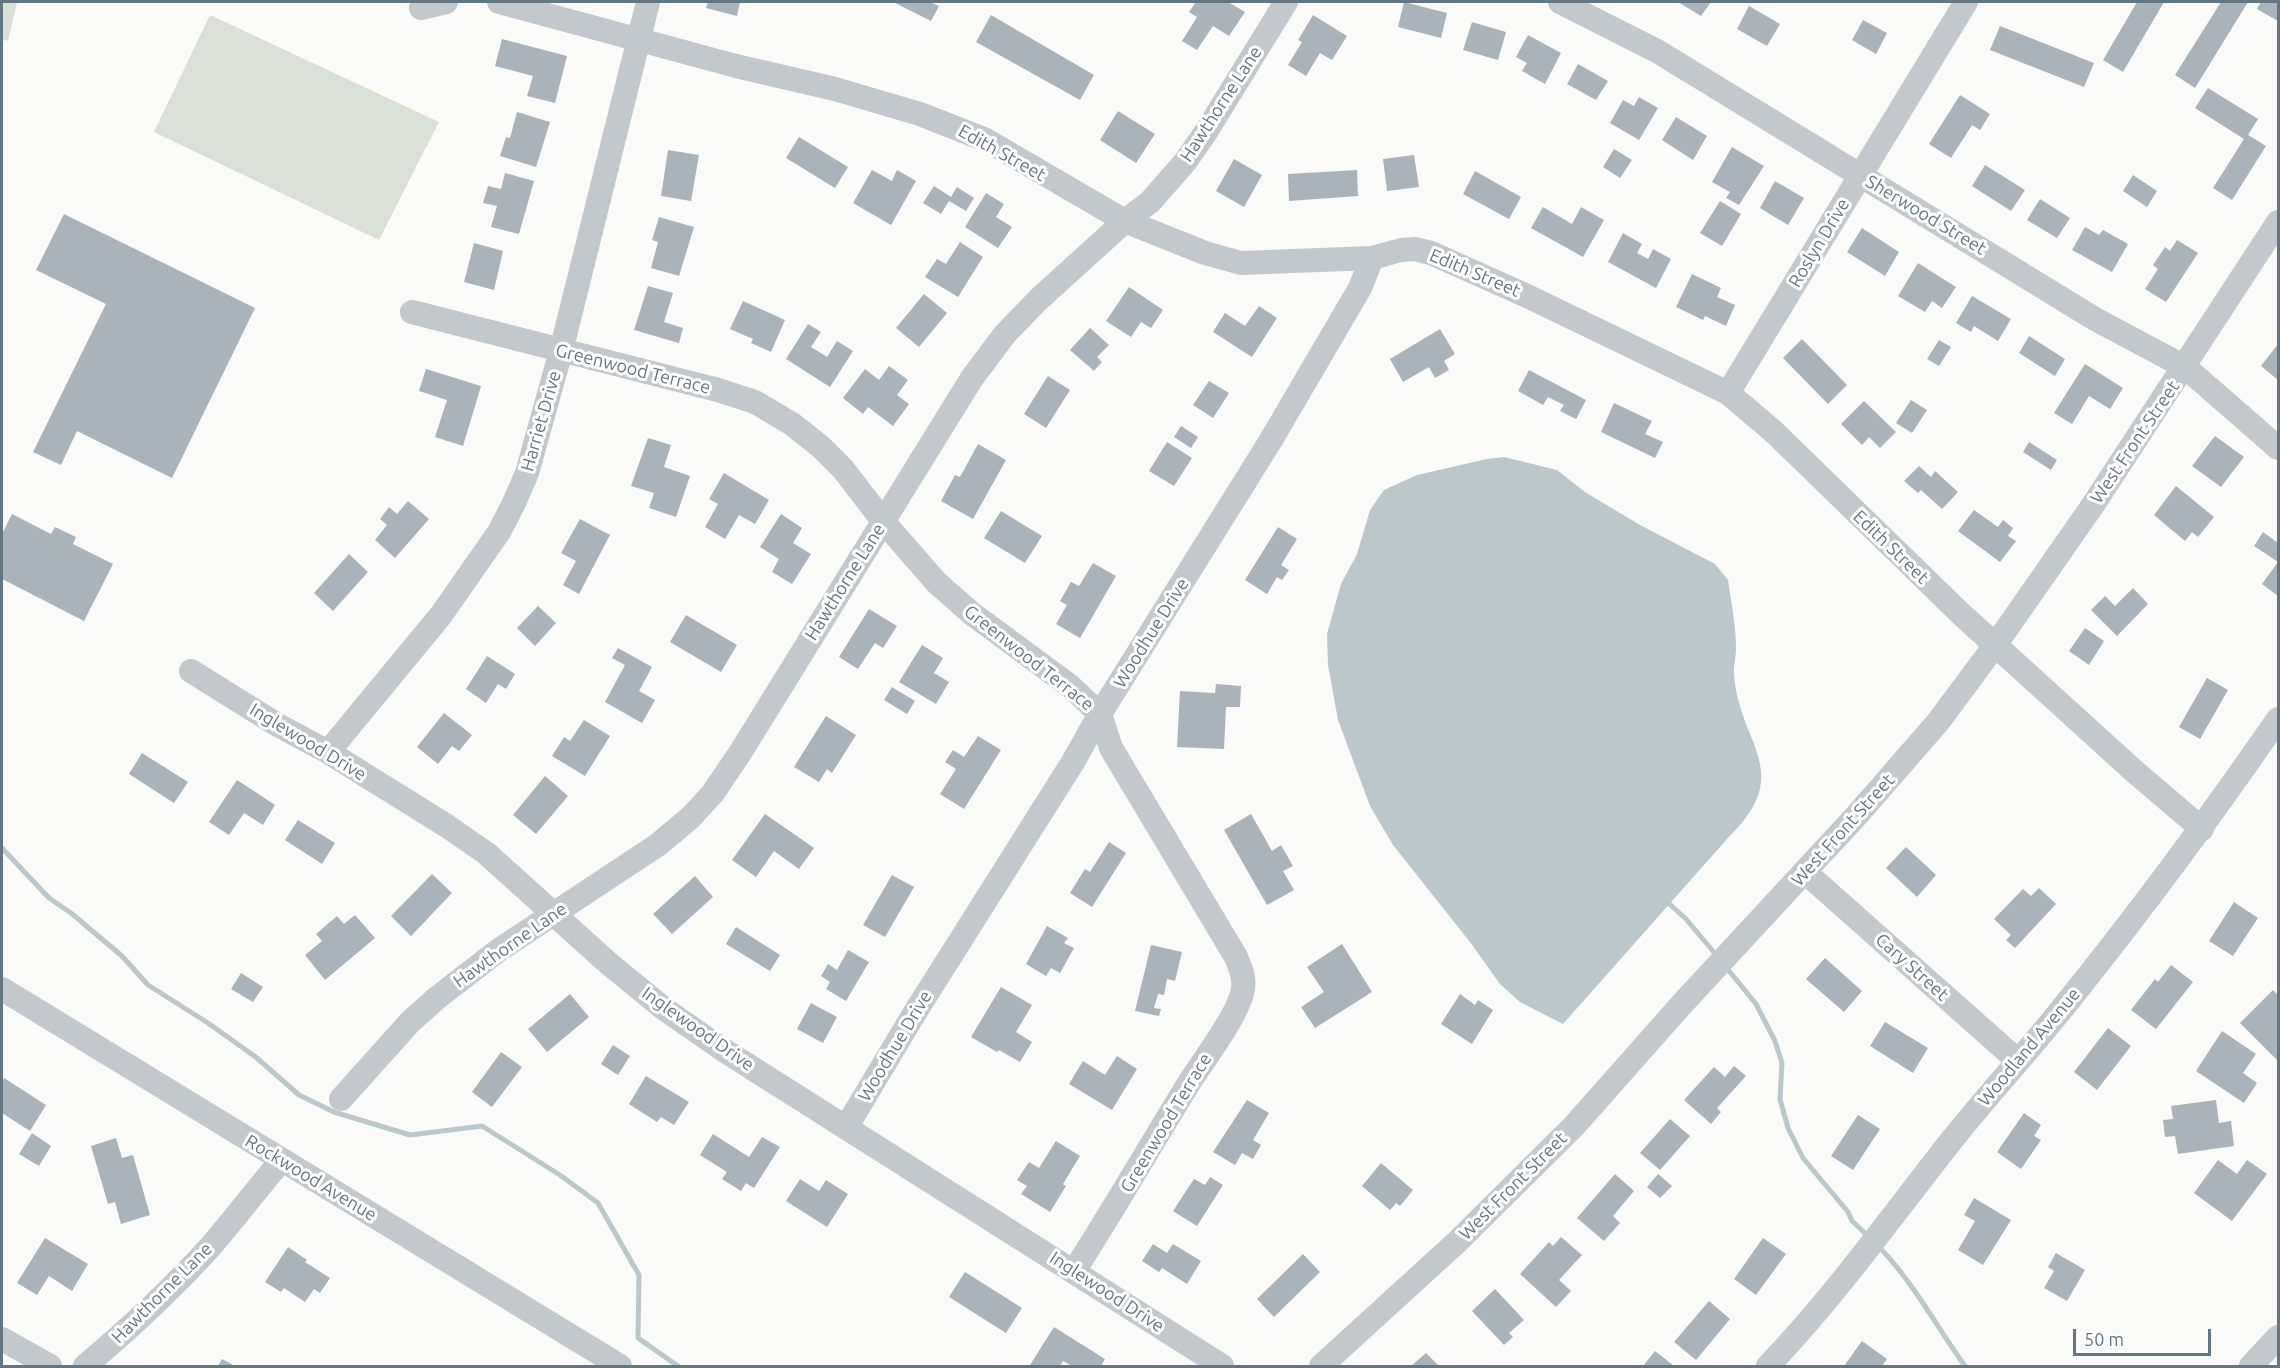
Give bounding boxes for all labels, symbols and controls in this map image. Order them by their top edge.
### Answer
street label: Hawthorne Lane [1176,42,1266,166]
street label: Edith Street [955,120,1049,186]
street label: Sherwood Street [1862,171,1990,259]
street label: Roslyn Drive [1784,195,1854,291]
street label: Edith Street [1426,244,1524,302]
street label: Greenwood Terrace [553,339,713,399]
street label: Harriet Drive [516,368,566,474]
street label: West Front Street [2086,376,2184,508]
street label: Edith Street [1849,506,1933,588]
street label: Hawthorne Lane [800,520,890,644]
street label: Woodhue Drive [1109,574,1193,692]
street label: Greenwood Terrace [960,601,1098,715]
street label: Inglewood Drive [246,699,370,785]
street label: West Front Street [1787,769,1899,891]
street label: Hawthorne Lane [449,898,571,992]
street label: Cary Street [1871,929,1953,1005]
street label: Inglewood Drive [638,982,758,1076]
street label: Woodland Avenue [1973,984,2085,1110]
street label: Woodhue Drive [854,987,936,1105]
street label: Greenwood Terrace [1116,1049,1216,1197]
street label: West Front Street [1455,1128,1571,1244]
street label: Rockwood Avenue [241,1130,381,1226]
street label: Hawthorne Lane [107,1238,217,1348]
street label: Inglewood Drive [1046,1247,1168,1337]
scale bar [2076,1317,2214,1355]
text: 50 m [2084,1329,2124,1349]

